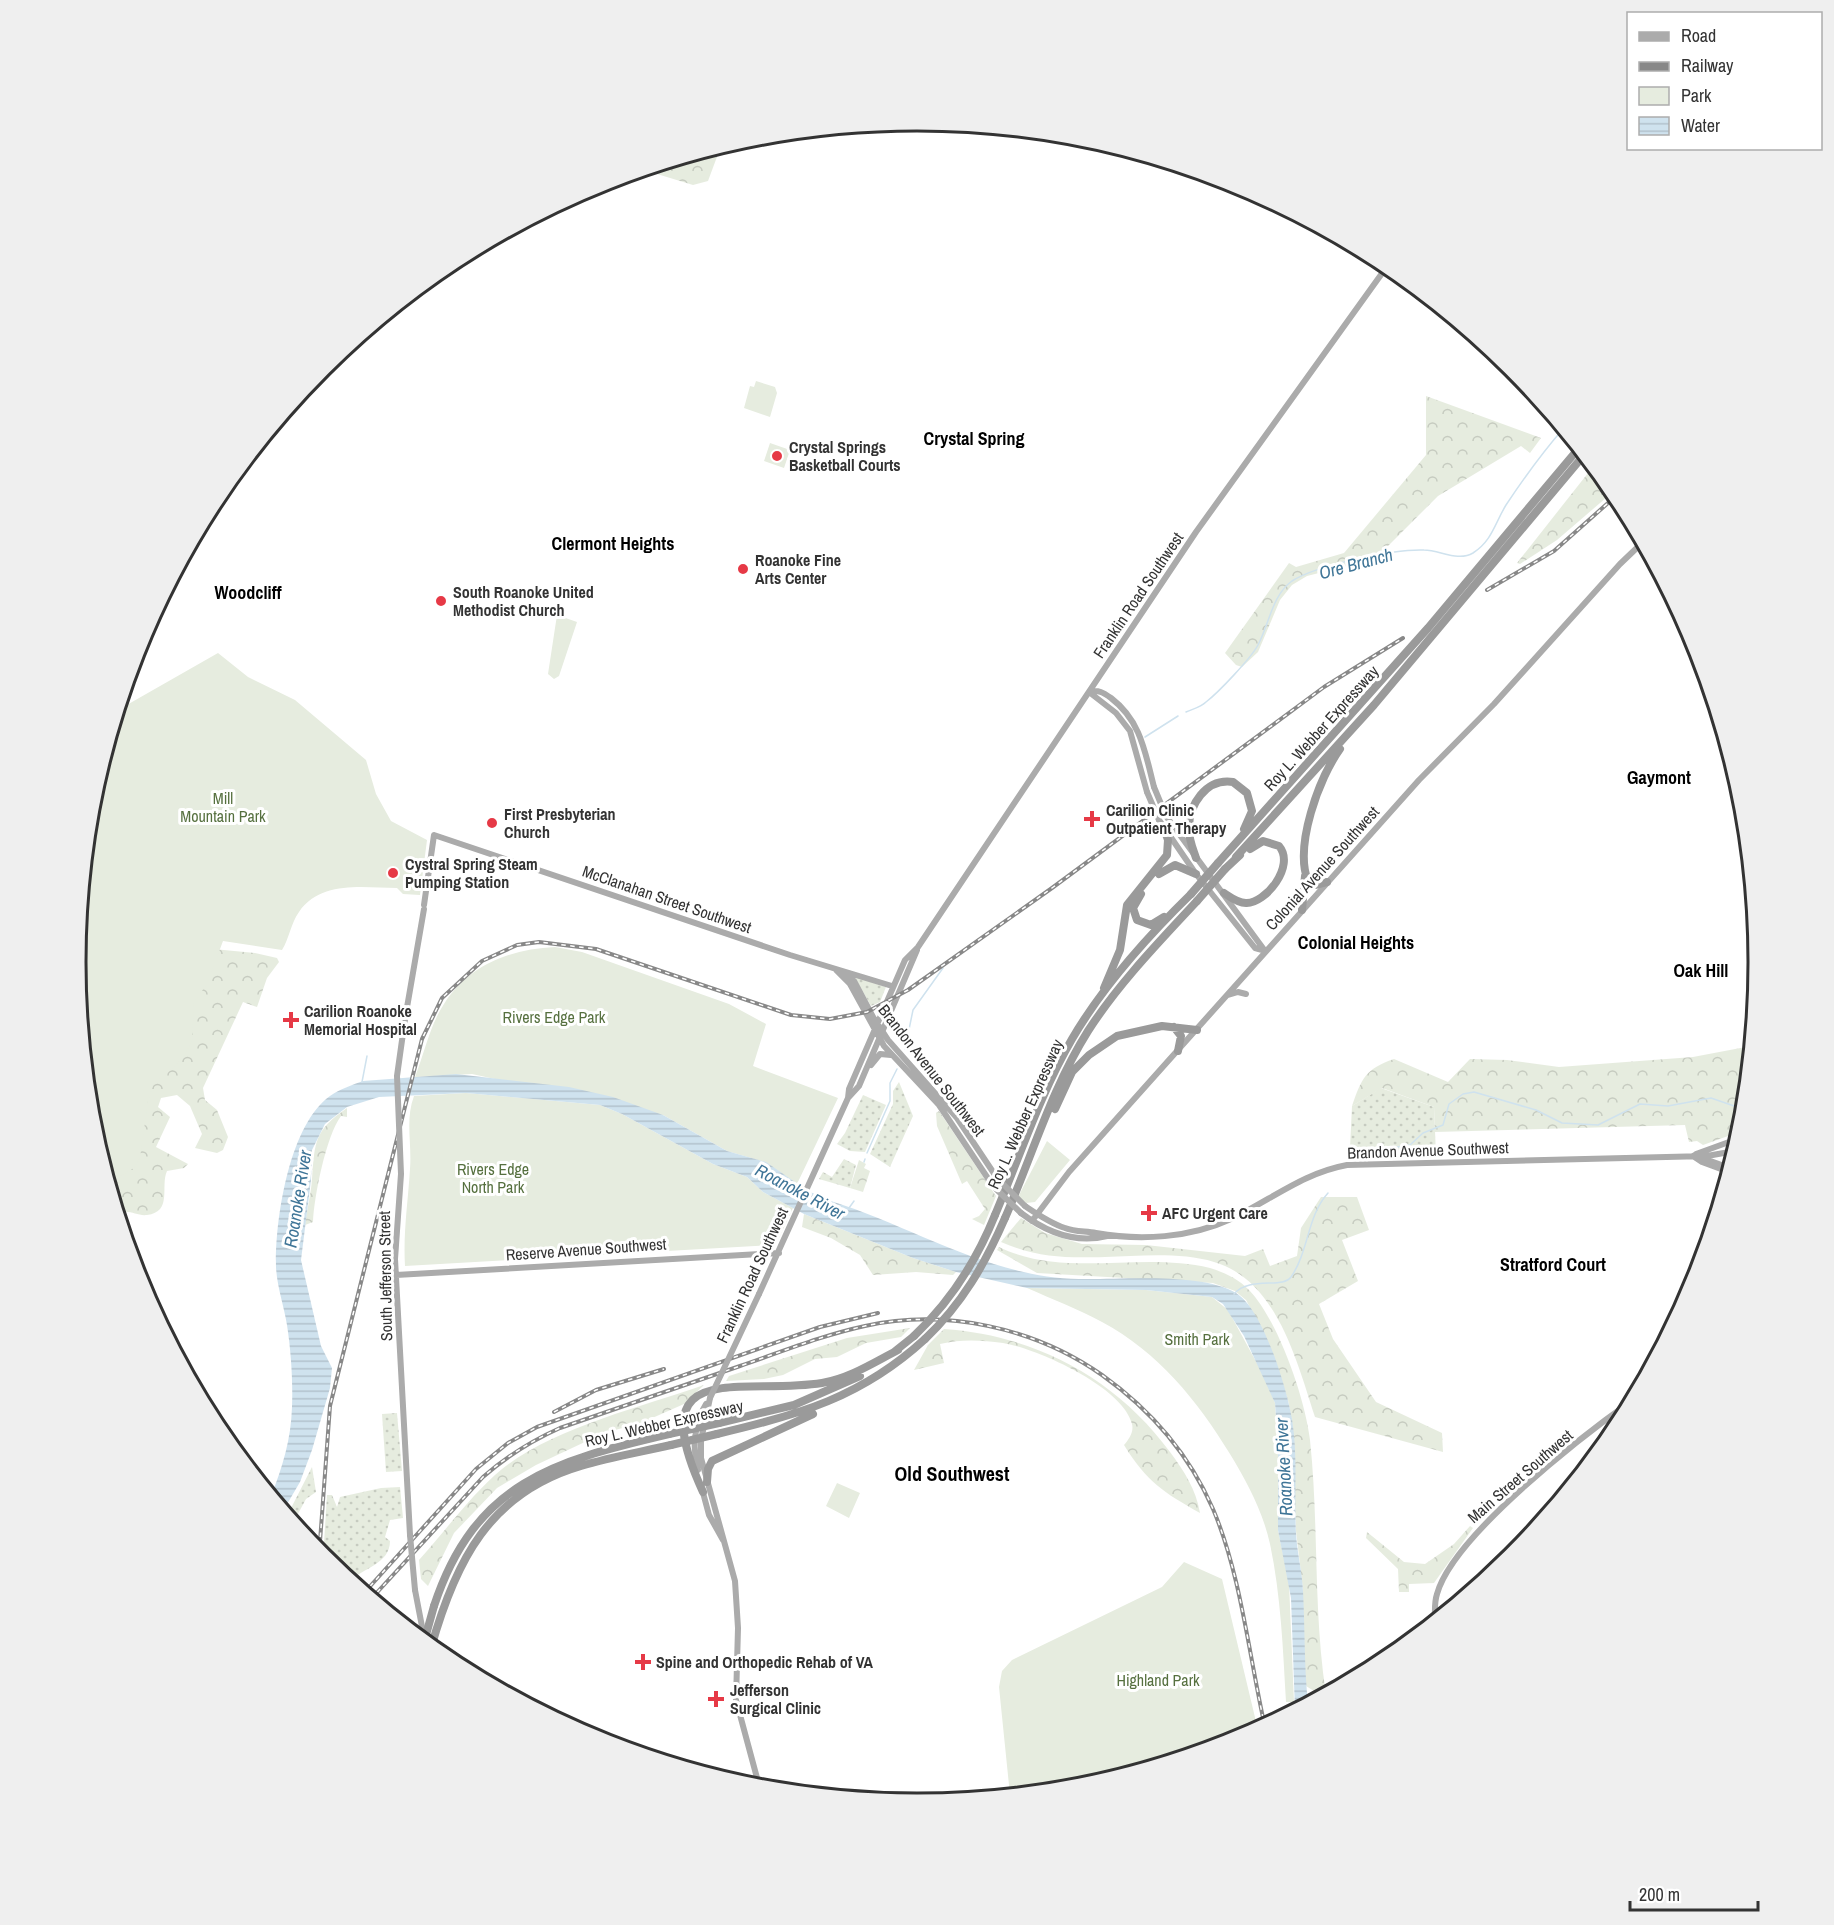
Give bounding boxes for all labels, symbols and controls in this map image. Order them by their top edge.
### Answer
legend [1627,12,1822,150]
text: Road [1681,23,1716,48]
text: Railway [1681,53,1734,78]
text: Park [1681,83,1712,108]
text: Water [1681,113,1720,138]
district label: Crystal Spring [924,426,1024,451]
place label: Crystal Springs Basketball Courts [789,436,901,476]
marker: Crystal Springs Basketball Courts [770,449,784,463]
street label: Franklin Road Southwest [1088,527,1189,662]
district label: Clermont Heights [551,531,675,556]
water label: Ore Branch [1316,542,1396,585]
place label: Roanoke Fine Arts Center [755,549,841,589]
marker: Roanoke Fine Arts Center [736,562,750,576]
district label: Woodcliff [215,580,282,605]
place label: South Roanoke United Methodist Church [453,581,594,621]
marker: South Roanoke United Methodist Church [434,594,448,608]
street label: Roy L. Webber Expressway [1259,660,1384,795]
district label: Gaymont [1627,765,1691,790]
park label: Mill Mountain Park [180,787,266,827]
place label: Carilion Clinic Outpatient Therapy [1106,799,1227,839]
street label: Colonial Avenue Southwest [1260,801,1384,935]
place label: First Presbyterian Church [504,803,616,843]
marker: Carilion Clinic Outpatient Therapy [1083,810,1101,828]
marker: First Presbyterian Church [485,816,499,830]
place label: Cystral Spring Steam Pumping Station [405,853,538,893]
street label: McClanahan Street Southwest [580,860,755,938]
marker: Cystral Spring Steam Pumping Station [386,866,400,880]
district label: Colonial Heights [1298,930,1414,955]
district label: Oak Hill [1674,958,1728,983]
place label: Carilion Roanoke Memorial Hospital [304,1000,417,1040]
street label: Brandon Avenue Southwest [874,1000,991,1141]
park label: Rivers Edge Park [503,1006,606,1028]
marker: Carilion Roanoke Memorial Hospital [282,1011,300,1029]
street label: Roy L. Webber Expressway [982,1035,1068,1192]
street label: Brandon Avenue Southwest [1347,1136,1510,1164]
water label: Roanoke River [277,1147,318,1249]
water label: Roanoke River [751,1157,851,1226]
park label: Rivers Edge North Park [457,1158,529,1198]
place label: AFC Urgent Care [1162,1202,1268,1224]
street label: Franklin Road Southwest [711,1203,793,1346]
marker: AFC Urgent Care [1140,1204,1158,1222]
street label: South Jefferson Street [373,1210,397,1341]
street label: Reserve Avenue Southwest [505,1232,667,1266]
district label: Stratford Court [1500,1252,1606,1277]
park label: Smith Park [1165,1328,1230,1350]
street label: Roy L. Webber Expressway [583,1394,746,1452]
water label: Roanoke River [1268,1416,1299,1517]
street label: Main Street Southwest [1463,1424,1578,1528]
district label: Old Southwest [895,1460,1010,1487]
place label: Spine and Orthopedic Rehab of VA [656,1651,874,1673]
marker: Spine and Orthopedic Rehab of VA [634,1653,652,1671]
park label: Highland Park [1116,1669,1200,1691]
place label: Jefferson Surgical Clinic [730,1679,821,1719]
marker: Jefferson Surgical Clinic [707,1690,725,1708]
scale bar [1630,1874,1758,1912]
text: 200 m [1639,1882,1680,1907]

